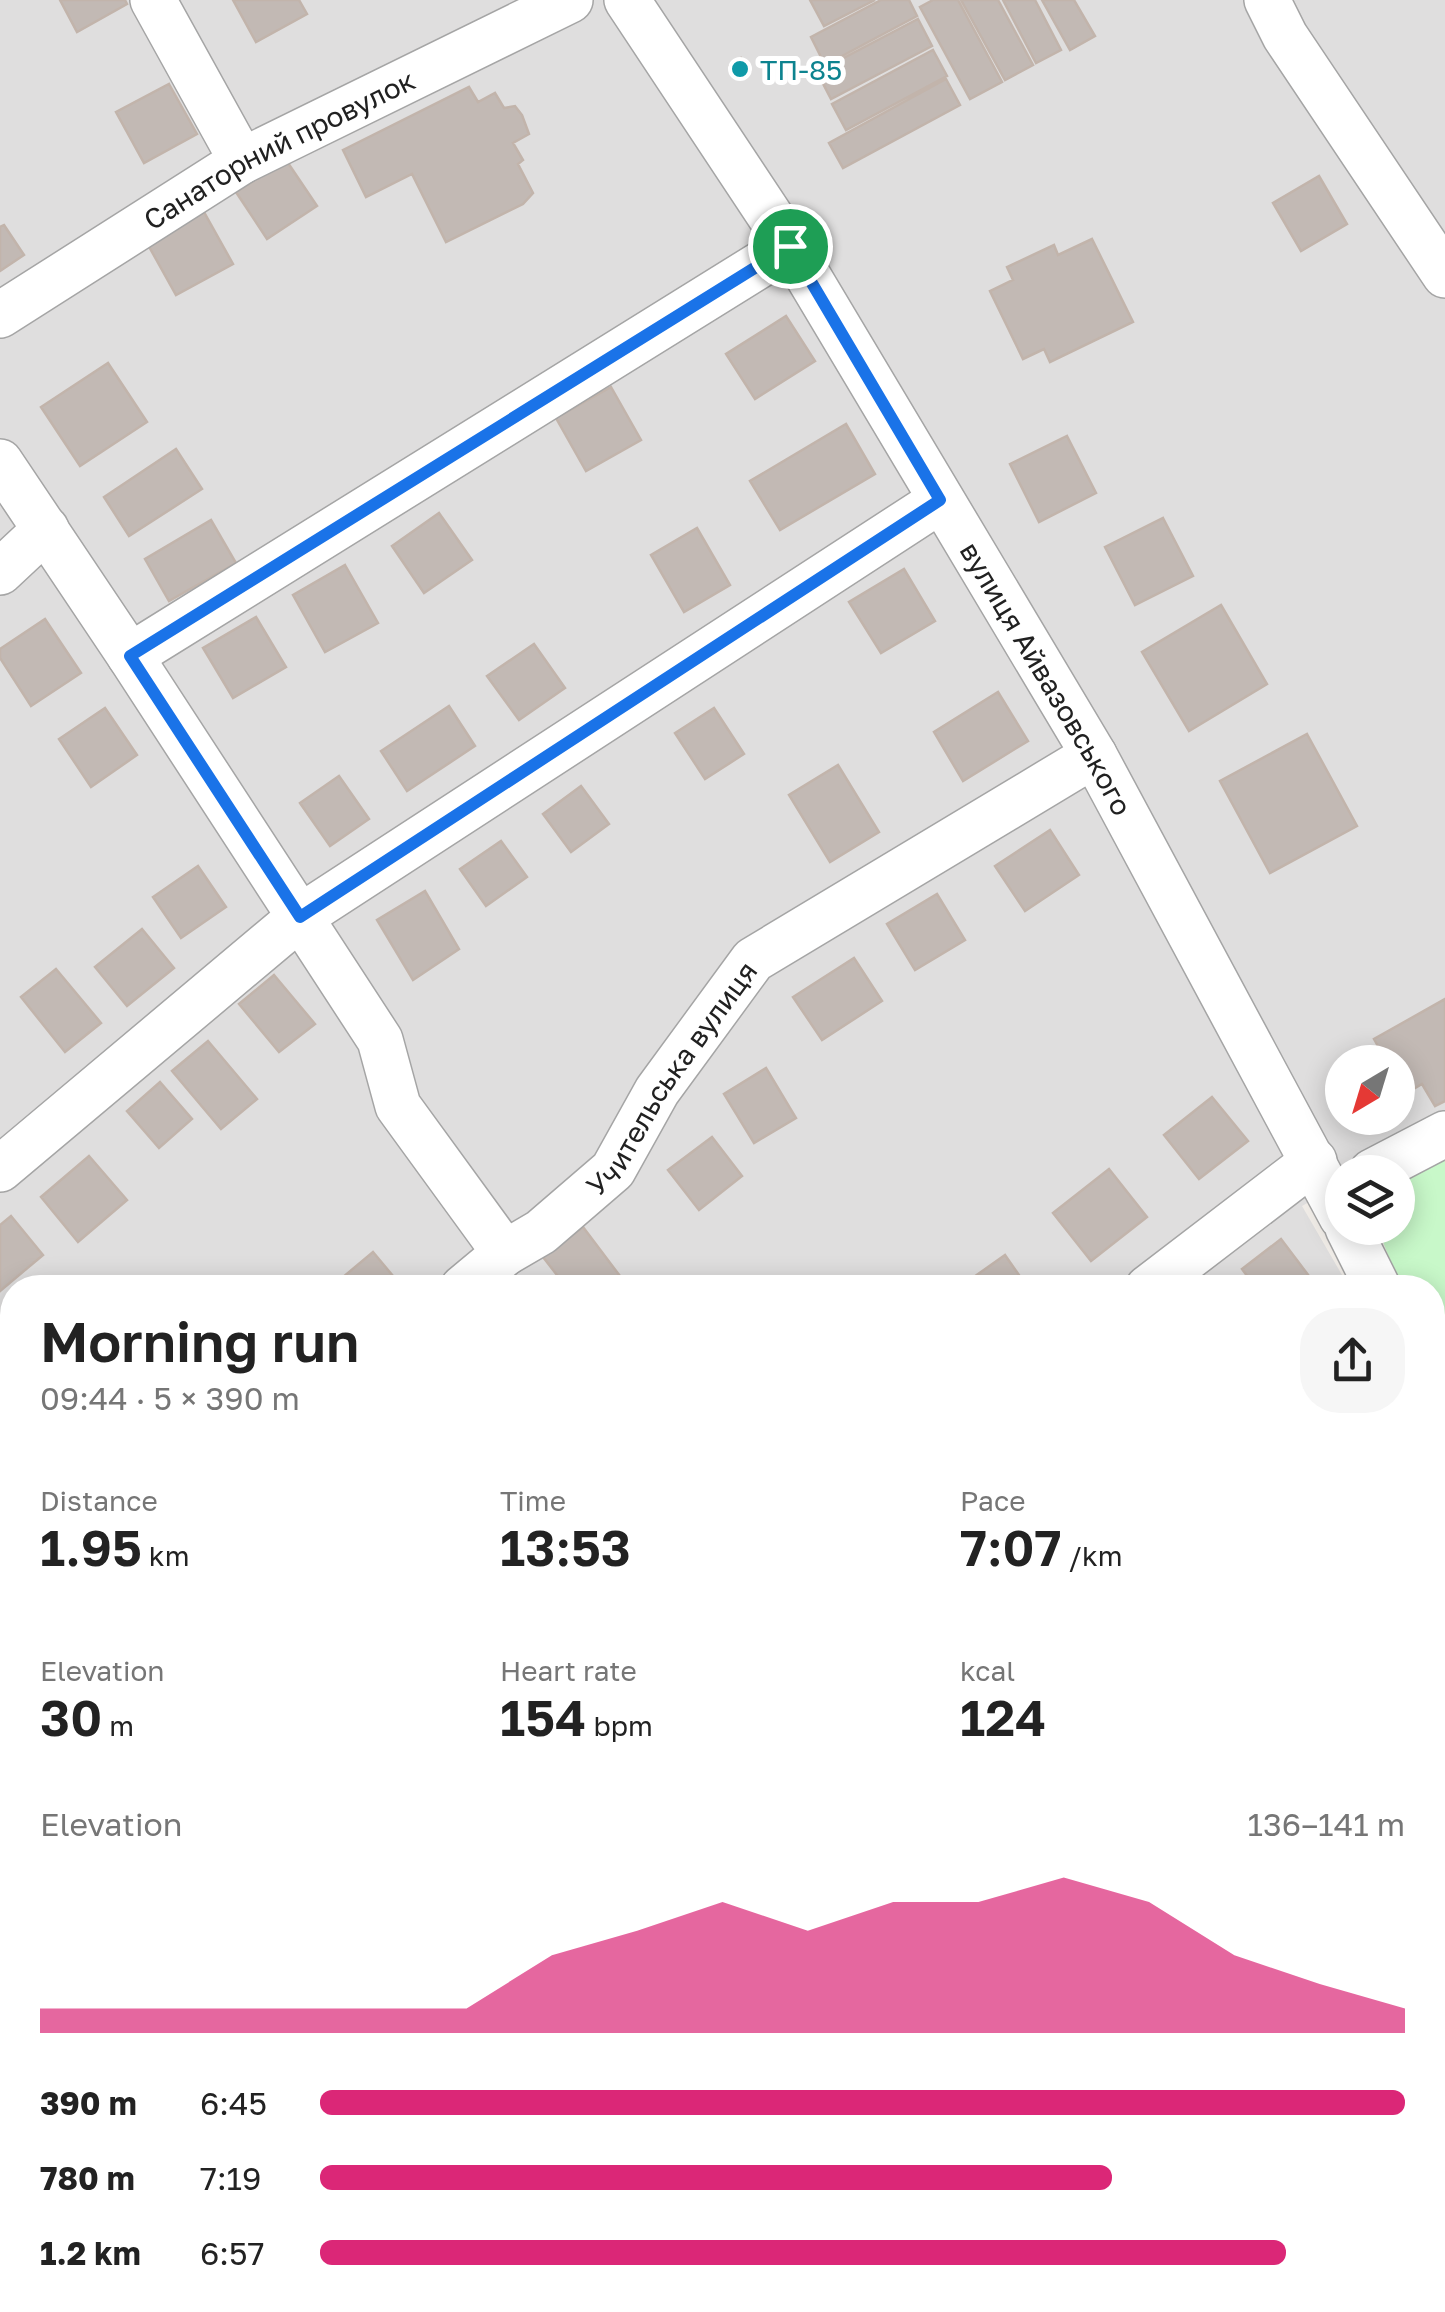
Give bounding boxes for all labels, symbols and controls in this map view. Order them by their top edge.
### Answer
place label: ТП-85 [760,53,842,86]
marker: ТП-85 [729,58,751,80]
street label: Санаторний провулок [137,62,420,236]
pin [748,204,833,289]
icon: arrive [763,219,818,274]
street label: вулиця Айвазовського [954,536,1140,821]
street label: Учительська вулиця [579,955,763,1202]
north arrow [1325,1045,1415,1135]
map controls [1325,1045,1415,1245]
button: layers [1325,1155,1415,1245]
text: Morning run [40,1308,359,1374]
button: share [1300,1308,1405,1413]
text: 09:44 · 5 × 390 m [40,1379,300,1417]
text: Distance [40,1484,158,1517]
text: Time [500,1484,566,1517]
text: Pace [960,1484,1025,1517]
text: 1.95 [40,1517,142,1577]
text: 13:53 [500,1517,631,1577]
text: 7:07 [960,1517,1061,1577]
text: km [142,1539,189,1572]
text: /km [1061,1539,1123,1572]
text: Elevation [40,1654,165,1687]
text: Heart rate [500,1654,637,1687]
text: kcal [960,1654,1015,1687]
text: 30 [40,1687,102,1747]
text: 154 [500,1687,587,1747]
text: 124 [960,1687,1047,1747]
text: m [102,1709,134,1742]
text: bpm [587,1709,653,1742]
text: Elevation [40,1805,182,1843]
text: 136–141 m [1248,1805,1405,1843]
text: 390 m [40,2084,137,2122]
text: 6:45 [200,2084,267,2122]
text: 780 m [40,2159,135,2197]
text: 7:19 [200,2159,261,2197]
text: 1.2 km [40,2234,141,2272]
text: 6:57 [200,2234,264,2272]

